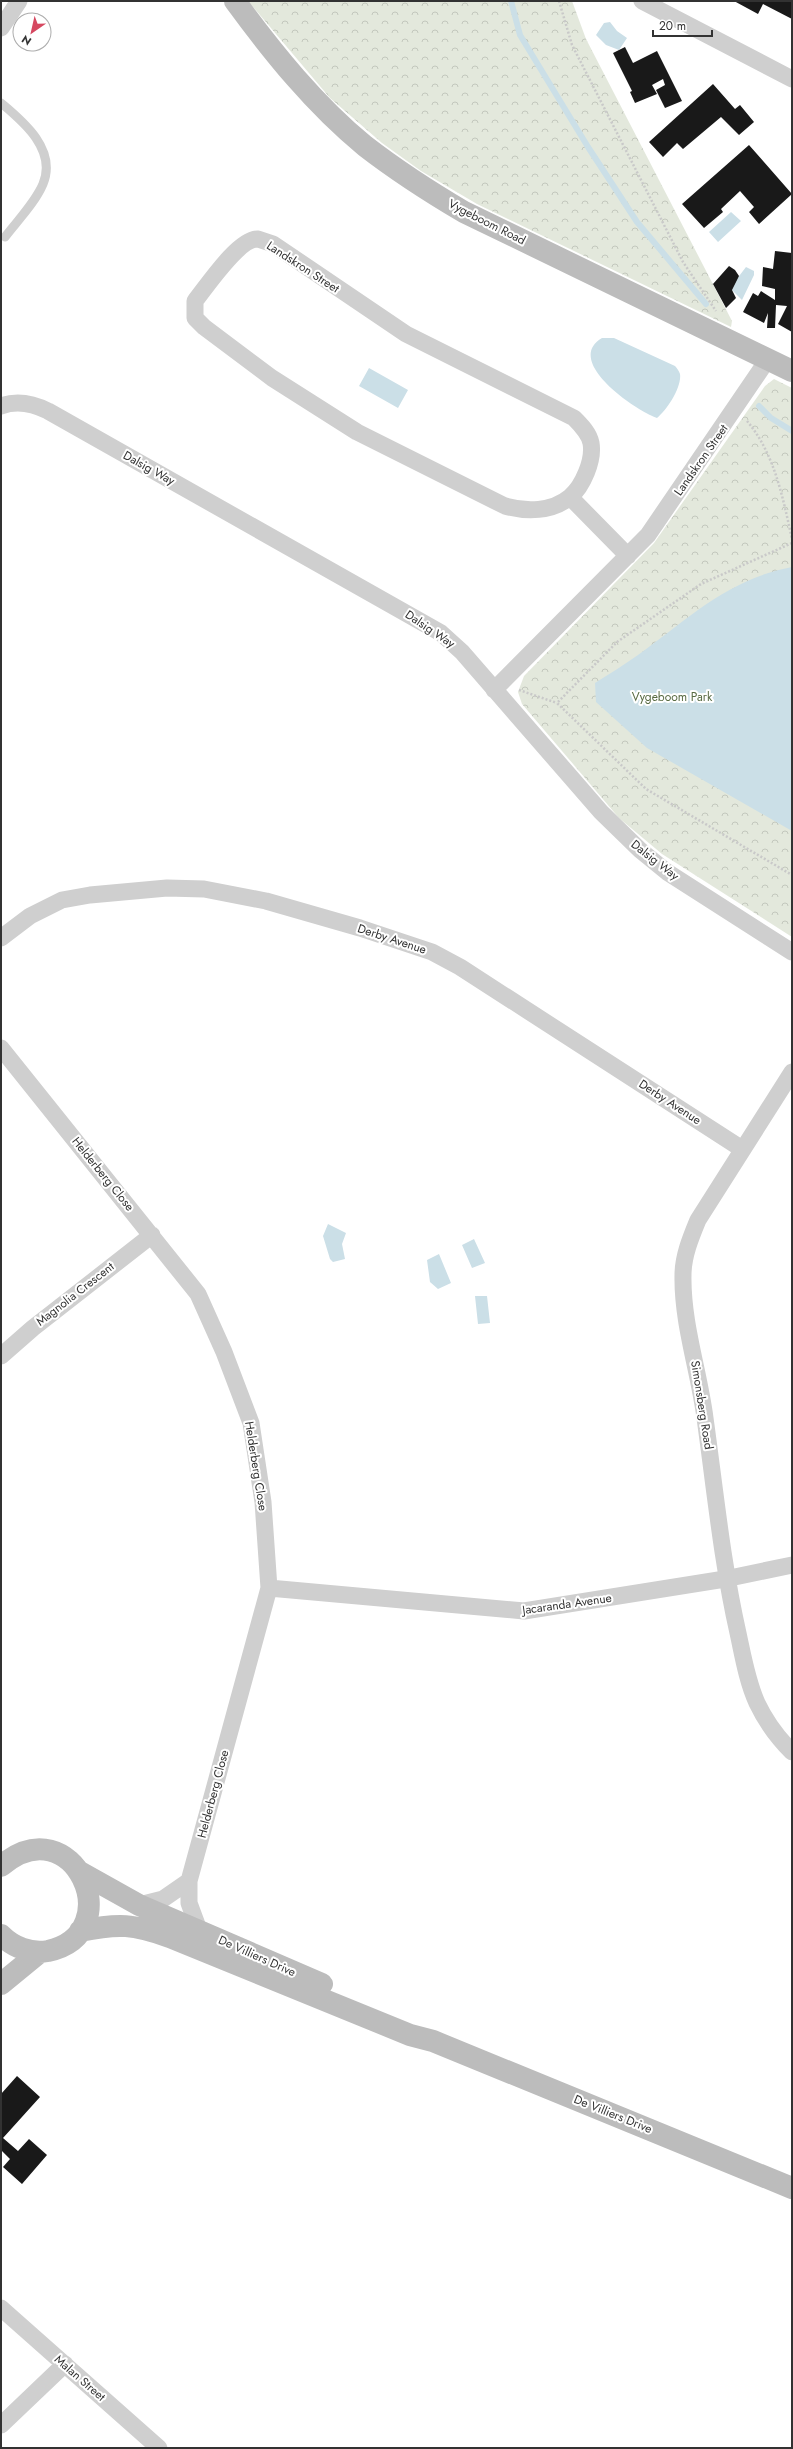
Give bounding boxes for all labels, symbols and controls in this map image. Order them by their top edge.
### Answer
north arrow [12,12,52,52]
scale bar [653,12,712,38]
text: 20 m [659,17,686,35]
text: N [18,31,35,49]
street label: Vygeboom Road [445,195,529,249]
street label: Landskron Street [263,237,343,297]
street label: Landskron Street [670,421,732,499]
street label: Dalsig Way [120,446,179,490]
street label: Dalsig Way [401,606,459,653]
park label: Vygeboom Park [632,688,713,706]
street label: Dalsig Way [627,835,683,885]
street label: Derby Avenue [355,919,429,959]
street label: Derby Avenue [635,1075,705,1129]
street label: Helderberg Close [67,1133,139,1215]
street label: Magnolia Crescent [32,1258,118,1330]
street label: Simonsberg Road [686,1359,718,1451]
street label: Helderberg Close [240,1420,272,1512]
street label: Jacaranda Avenue [519,1589,613,1619]
street label: Helderberg Close [193,1748,233,1840]
street label: De Villiers Drive [215,1931,299,1981]
street label: De Villiers Drive [571,2090,655,2138]
street label: Malan Street [50,2351,110,2405]

